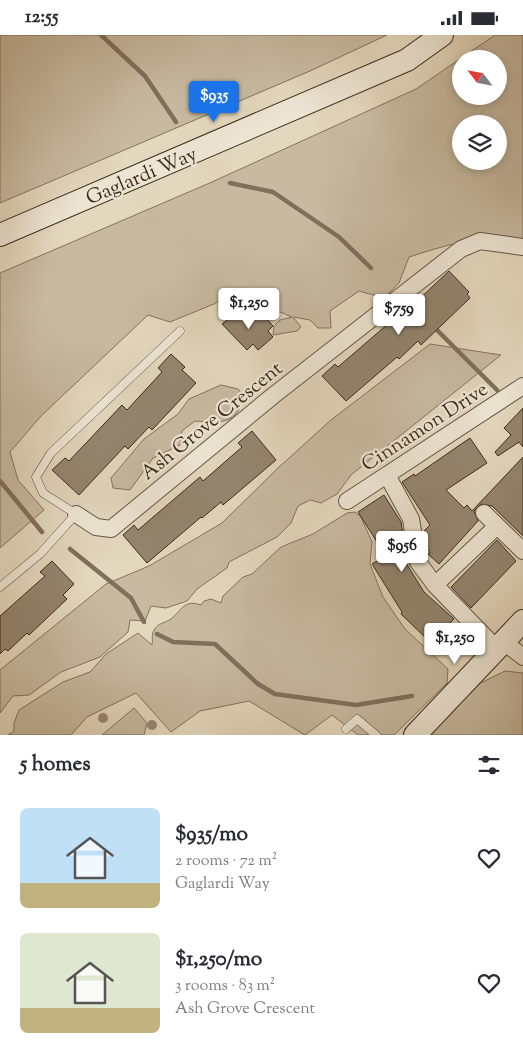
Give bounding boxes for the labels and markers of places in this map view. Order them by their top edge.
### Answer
pin: $935 [184,81,244,123]
pin: $1,250 [208,287,290,330]
pin: $759 [369,293,429,336]
pin: $956 [372,531,432,573]
pin: $1,250 [414,623,496,665]

